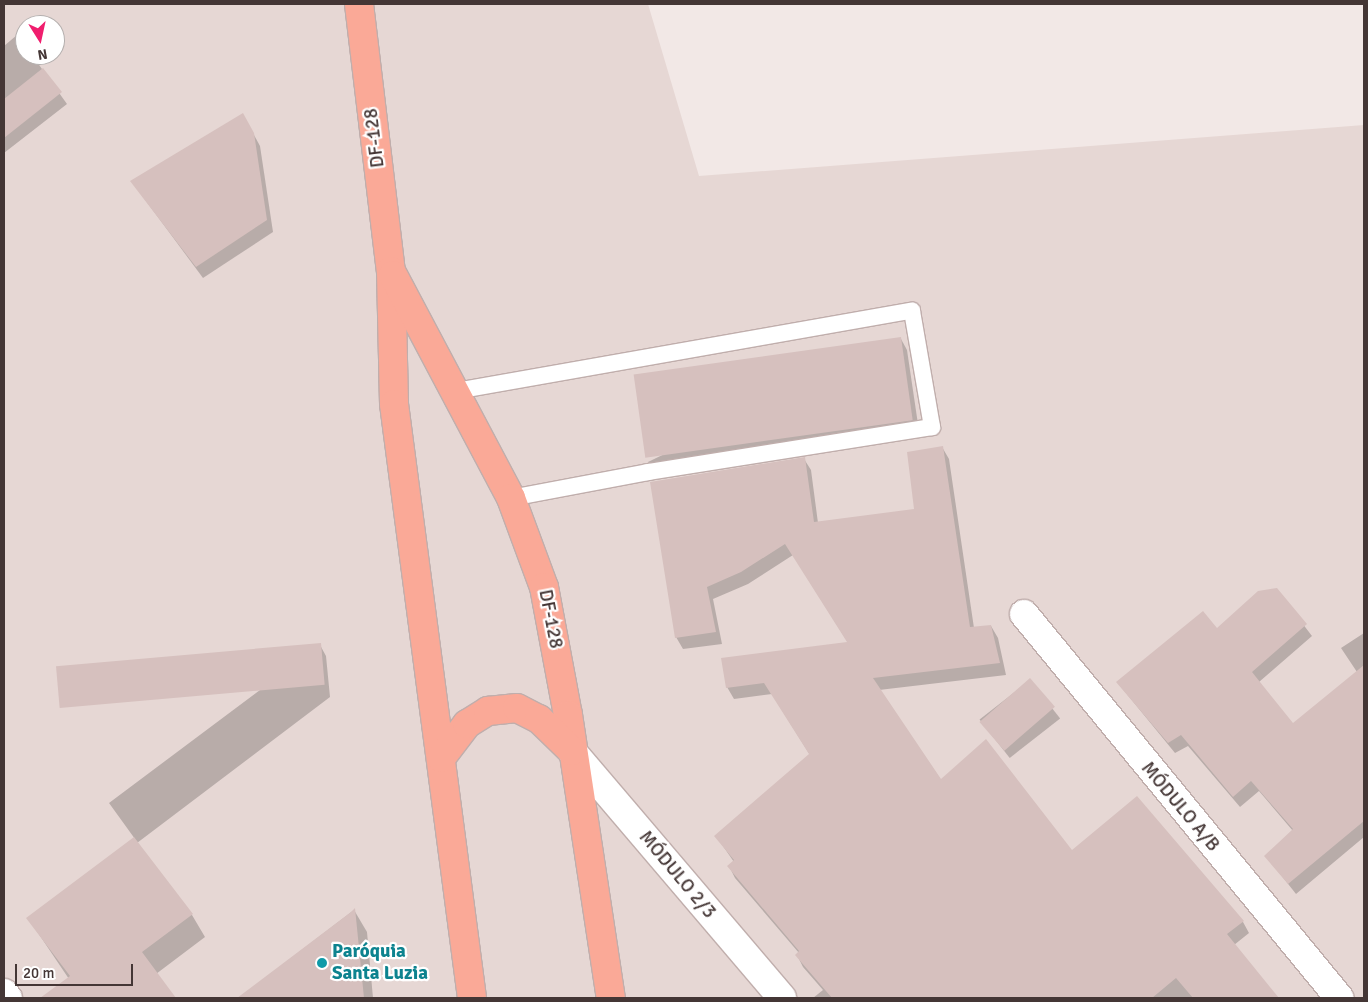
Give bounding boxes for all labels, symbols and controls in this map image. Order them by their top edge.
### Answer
north arrow [15,15,65,65]
text: N [36,45,49,63]
street label: DF-128 [360,107,390,169]
street label: DF-128 [533,588,567,650]
street label: MÓDULO A/B [1136,758,1224,856]
street label: MÓDULO 2/3 [634,827,720,923]
place label: Paróquia Santa Luzia [332,941,428,985]
scale bar [18,954,135,986]
marker: Paróquia Santa Luzia [316,957,328,969]
text: 20 m [23,964,54,982]

